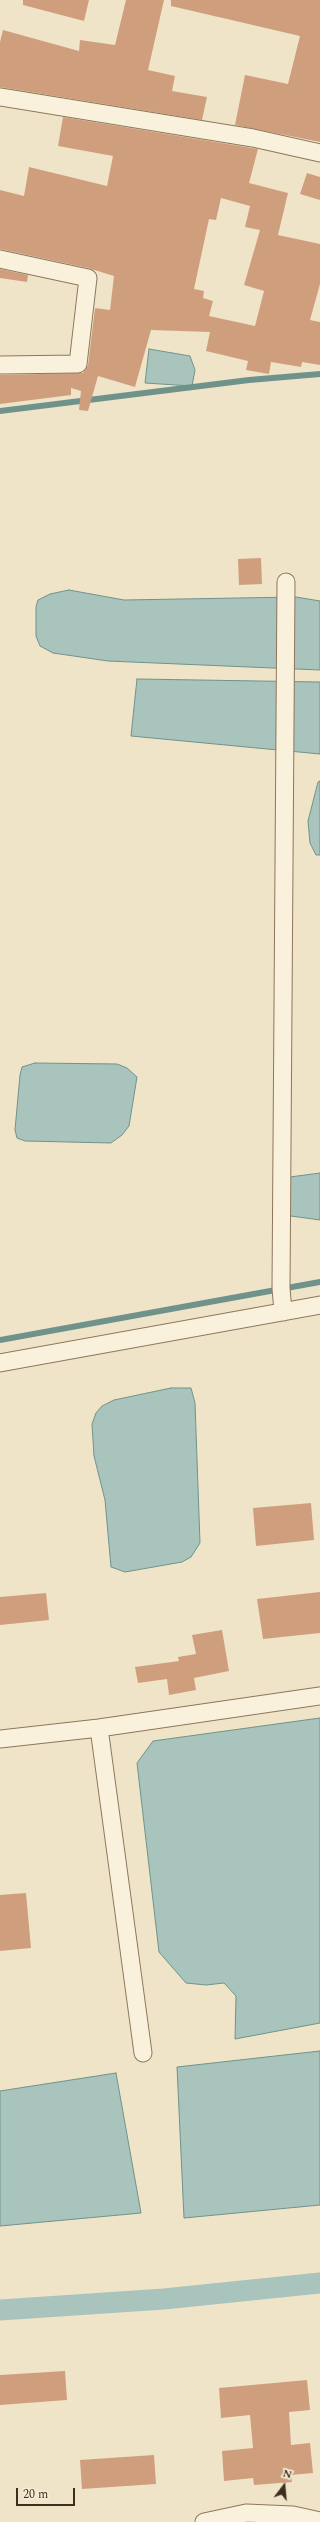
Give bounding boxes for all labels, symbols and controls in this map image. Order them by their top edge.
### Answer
text: N [281,2465,294,2483]
north arrow [264,2466,304,2506]
scale bar [18,2480,77,2506]
text: 20 m [23,2485,48,2504]

